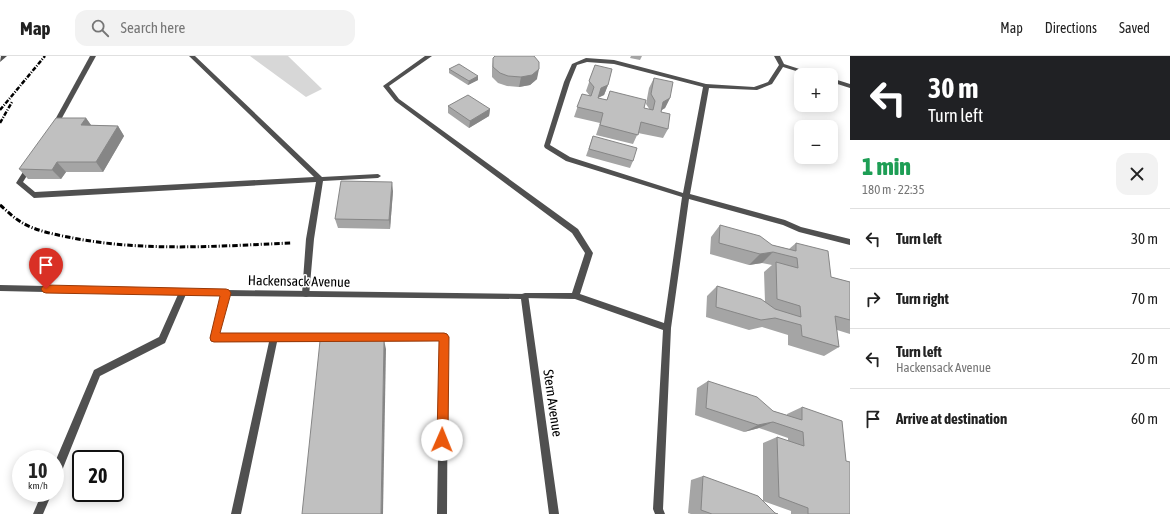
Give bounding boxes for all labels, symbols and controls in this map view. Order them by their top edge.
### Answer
search box [75,10,355,46]
text: Map [20,17,51,39]
icon: search [89,17,111,39]
text: Search here [121,19,185,36]
text: Map [1000,20,1023,36]
text: Directions [1045,20,1097,36]
text: Saved [1119,20,1150,36]
map controls [794,68,838,164]
button: + [794,68,838,112]
icon: left [862,72,914,124]
text: 30 m [928,72,978,104]
text: Turn left [928,105,983,126]
button: − [794,120,838,164]
text: 1 min [862,153,911,180]
button: close [1116,153,1158,195]
text: 180 m · 22:35 [862,182,925,197]
icon: left [862,228,884,250]
text: Turn left [896,230,942,247]
text: 30 m [1131,230,1158,247]
pin [29,248,63,289]
icon: arrive [35,254,57,276]
street label: Hackensack Avenue [248,272,350,290]
icon: right [862,288,884,310]
text: Turn right [896,290,949,307]
text: 70 m [1131,290,1158,307]
text: Turn left [896,343,942,360]
icon: left [862,348,884,370]
text: 20 m [1131,350,1158,367]
text: Hackensack Avenue [896,360,991,375]
street label: Stern Avenue [540,368,566,438]
icon: arrive [862,408,884,430]
text: Arrive at destination [896,410,1007,427]
text: 60 m [1131,410,1158,427]
position arrow [421,419,463,461]
speed limit sign: 20 [72,450,124,502]
text: 10 [29,459,47,482]
text: km/h [28,480,48,491]

